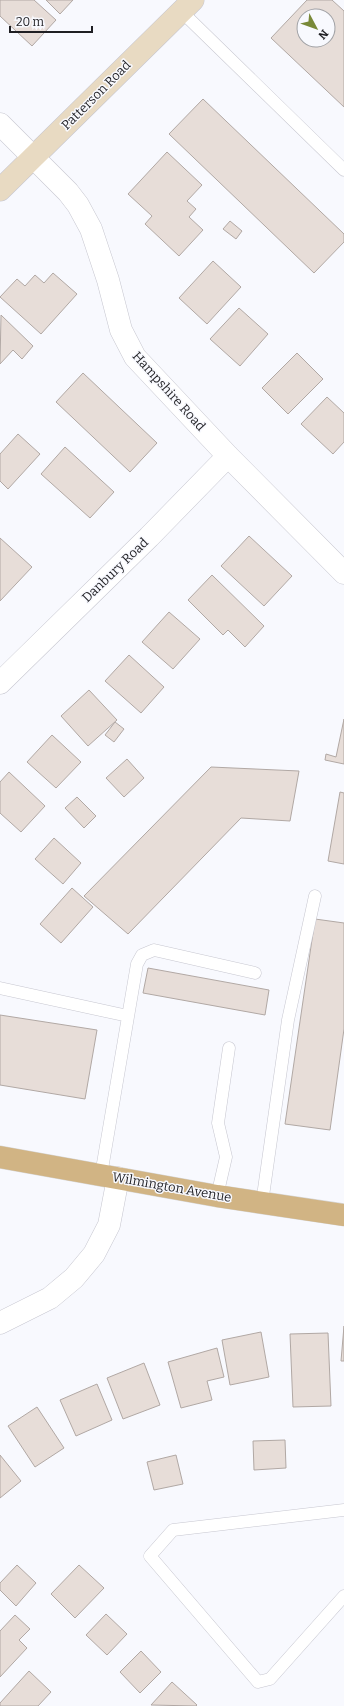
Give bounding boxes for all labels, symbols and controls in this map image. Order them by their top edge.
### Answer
scale bar [10,8,92,34]
north arrow [296,8,336,48]
text: 20 m [16,15,45,29]
text: N [315,27,331,42]
street label: Patterson Road [58,57,134,133]
street label: Hampshire Road [130,348,209,434]
street label: Danbury Road [79,535,151,605]
street label: Wilmington Avenue [111,1169,233,1205]

